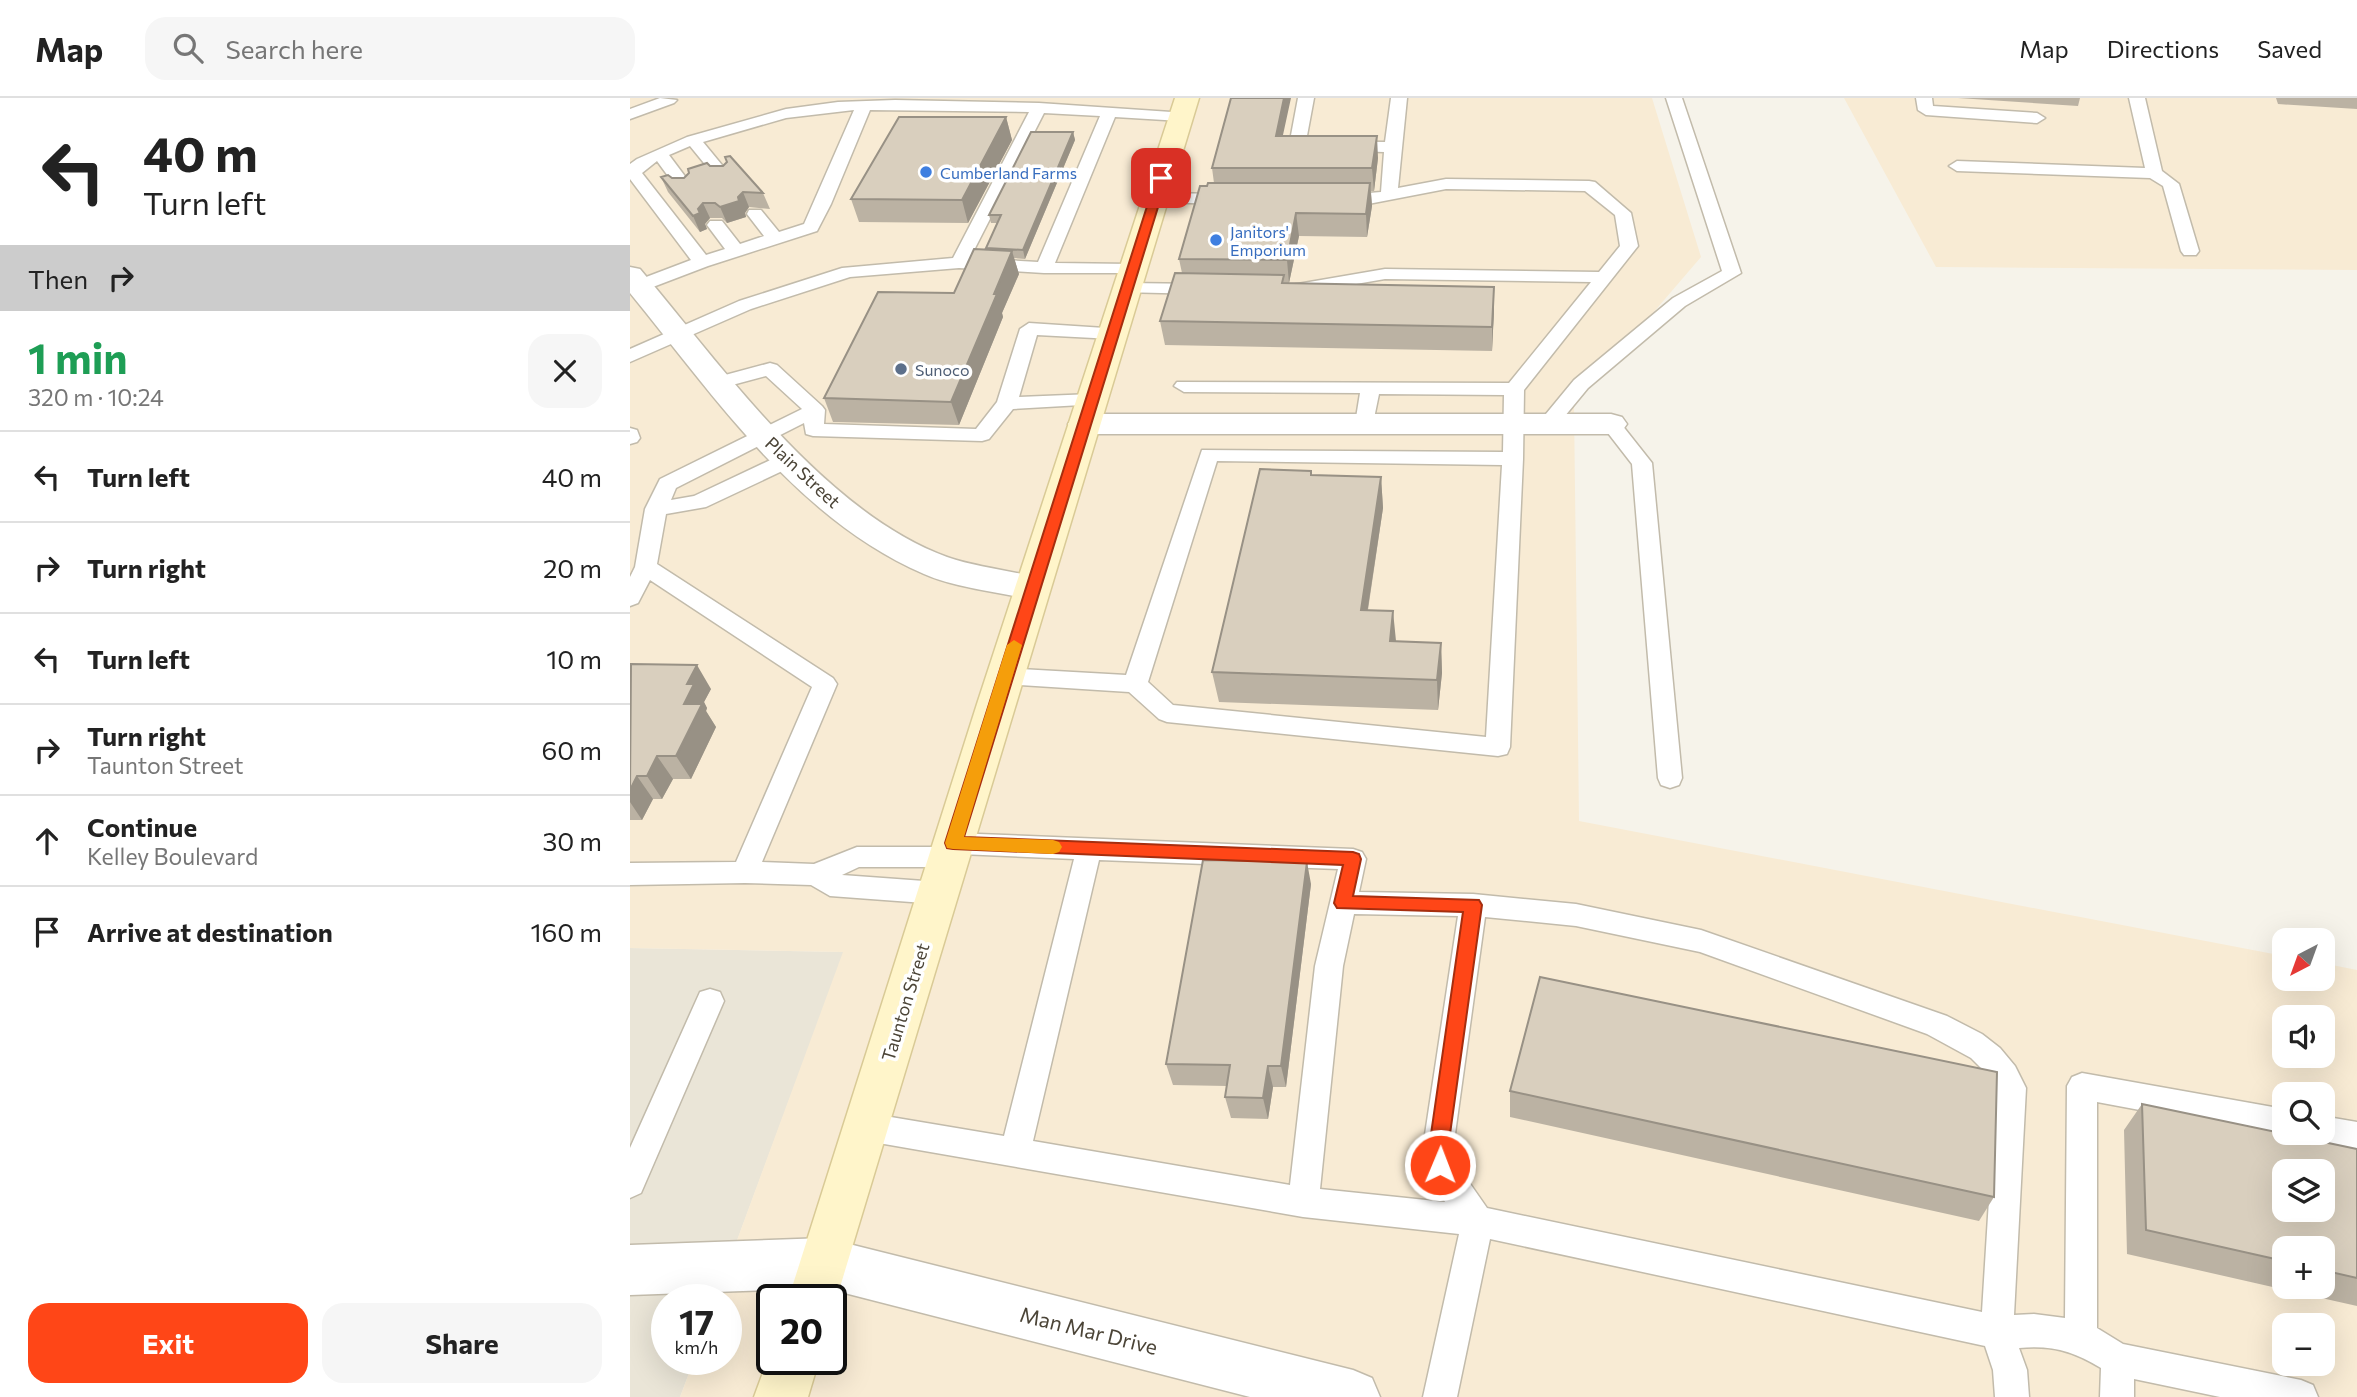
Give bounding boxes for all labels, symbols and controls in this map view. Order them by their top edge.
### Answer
search box [145,17,635,80]
text: Map [35,28,103,69]
icon: search [169,29,207,67]
text: Search here [225,33,363,64]
text: Map [2019,34,2069,63]
text: Directions [2107,34,2219,63]
text: Saved [2257,34,2322,63]
text: 40 m [143,122,258,182]
icon: left [28,126,119,217]
pin [1131,148,1191,208]
icon: arrive [1142,159,1180,197]
place label: Cumberland Farms [940,163,1077,182]
marker: Cumberland Farms [918,164,934,180]
text: Turn left [143,182,267,222]
place label: Janitors' Emporium [1230,222,1306,259]
marker: Janitors' Emporium [1208,232,1224,248]
icon: right [102,259,140,297]
text: Then [28,263,88,294]
text: 1 min [28,331,128,383]
button: close [528,334,602,408]
place label: Sunoco [915,360,970,379]
marker: Sunoco [893,361,909,377]
text: 320 m · 10:24 [28,383,164,411]
street label: Plain Street [761,432,845,512]
icon: left [28,458,66,496]
text: Turn left [87,461,190,492]
text: 40 m [542,461,602,492]
icon: right [28,549,66,587]
text: Turn right [87,552,206,583]
text: 20 m [543,552,602,583]
icon: left [28,640,66,678]
text: Turn left [87,643,190,674]
text: 10 m [546,643,602,674]
text: Turn right [87,720,206,751]
icon: right [28,731,66,769]
text: 60 m [542,734,602,765]
text: Taunton Street [87,751,243,779]
text: Continue [87,811,197,842]
icon: ahead [28,822,66,860]
text: 30 m [543,825,602,856]
text: Kelley Boulevard [87,842,258,870]
icon: arrive [28,913,66,951]
text: Arrive at destination [87,916,333,947]
text: 160 m [530,916,602,947]
north arrow [2272,928,2334,990]
map controls [2272,928,2335,1376]
street label: Taunton Street [877,940,933,1064]
button: sound [2272,1005,2335,1068]
button: search [2272,1082,2335,1145]
position arrow [1403,1128,1477,1202]
button: layers [2272,1159,2335,1222]
button: + [2272,1236,2335,1299]
speed limit sign: 20 [756,1284,847,1375]
text: 17 [679,1299,714,1342]
street label: Man Mar Drive [1018,1301,1160,1359]
button: Exit [28,1303,308,1383]
button: Share [322,1303,602,1383]
button: − [2272,1313,2335,1376]
text: km/h [675,1336,718,1358]

